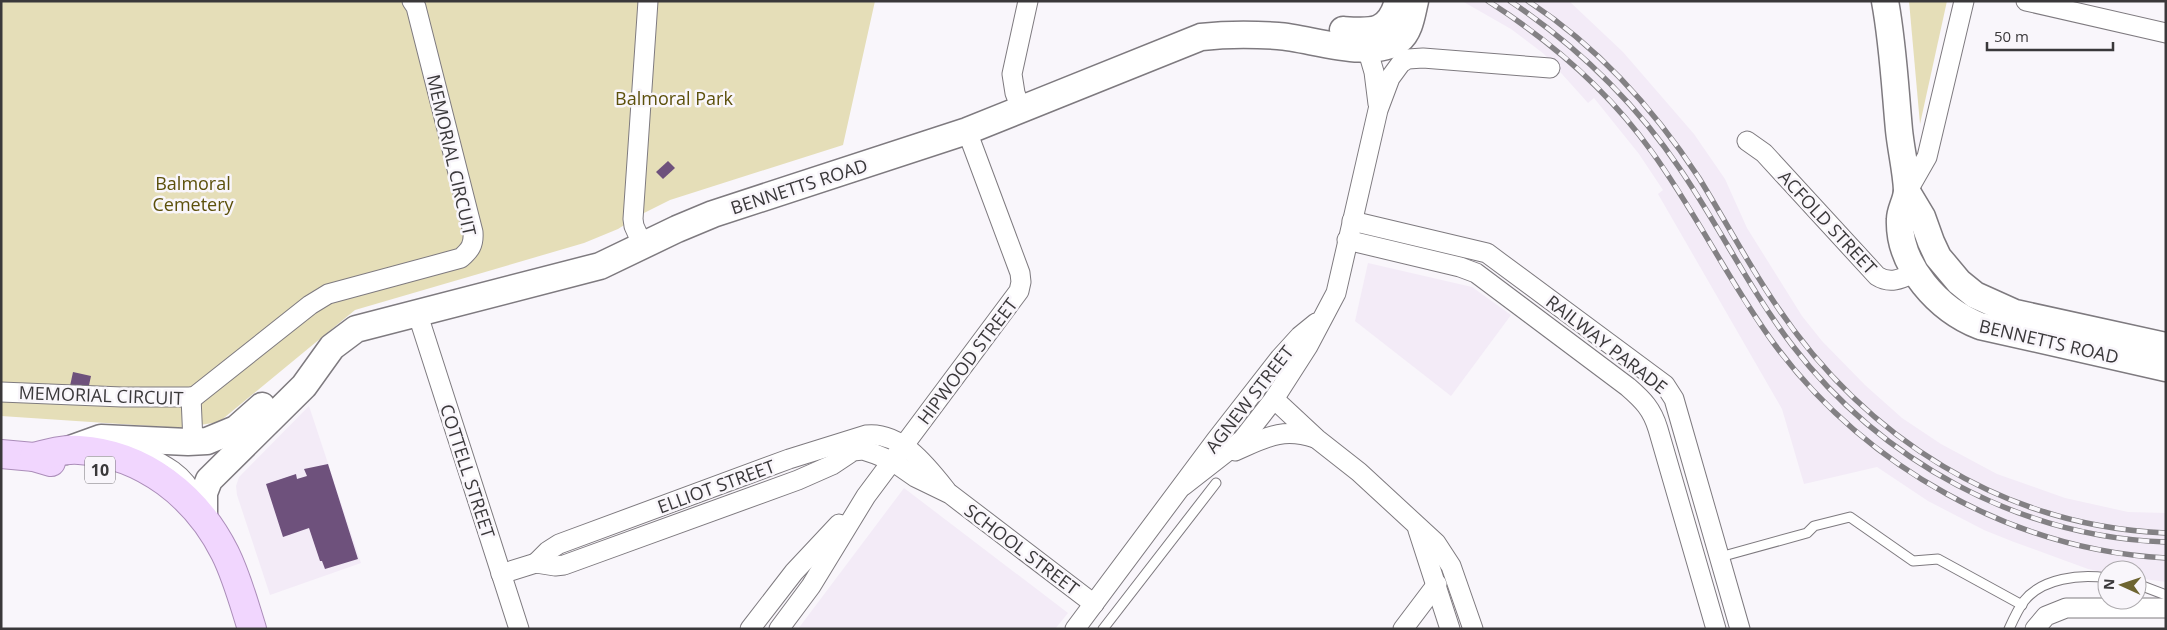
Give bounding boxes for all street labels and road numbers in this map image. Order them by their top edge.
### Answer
street label: MEMORIAL CIRCUIT [422,72,482,238]
street label: BENNETTS ROAD [727,153,871,219]
street label: ACFOLD STREET [1774,165,1883,279]
street label: RAILWAY PARADE [1542,289,1672,399]
street label: HIPWOOD STREET [912,293,1022,429]
street label: BENNETTS ROAD [1977,313,2121,369]
street label: AGNEW STREET [1199,340,1299,458]
street label: MEMORIAL CIRCUIT [18,380,184,410]
street label: COTTELL STREET [435,401,501,541]
street label: ELLIOT STREET [654,454,778,518]
road number: 10 [85,456,115,484]
street label: SCHOOL STREET [960,498,1084,600]

